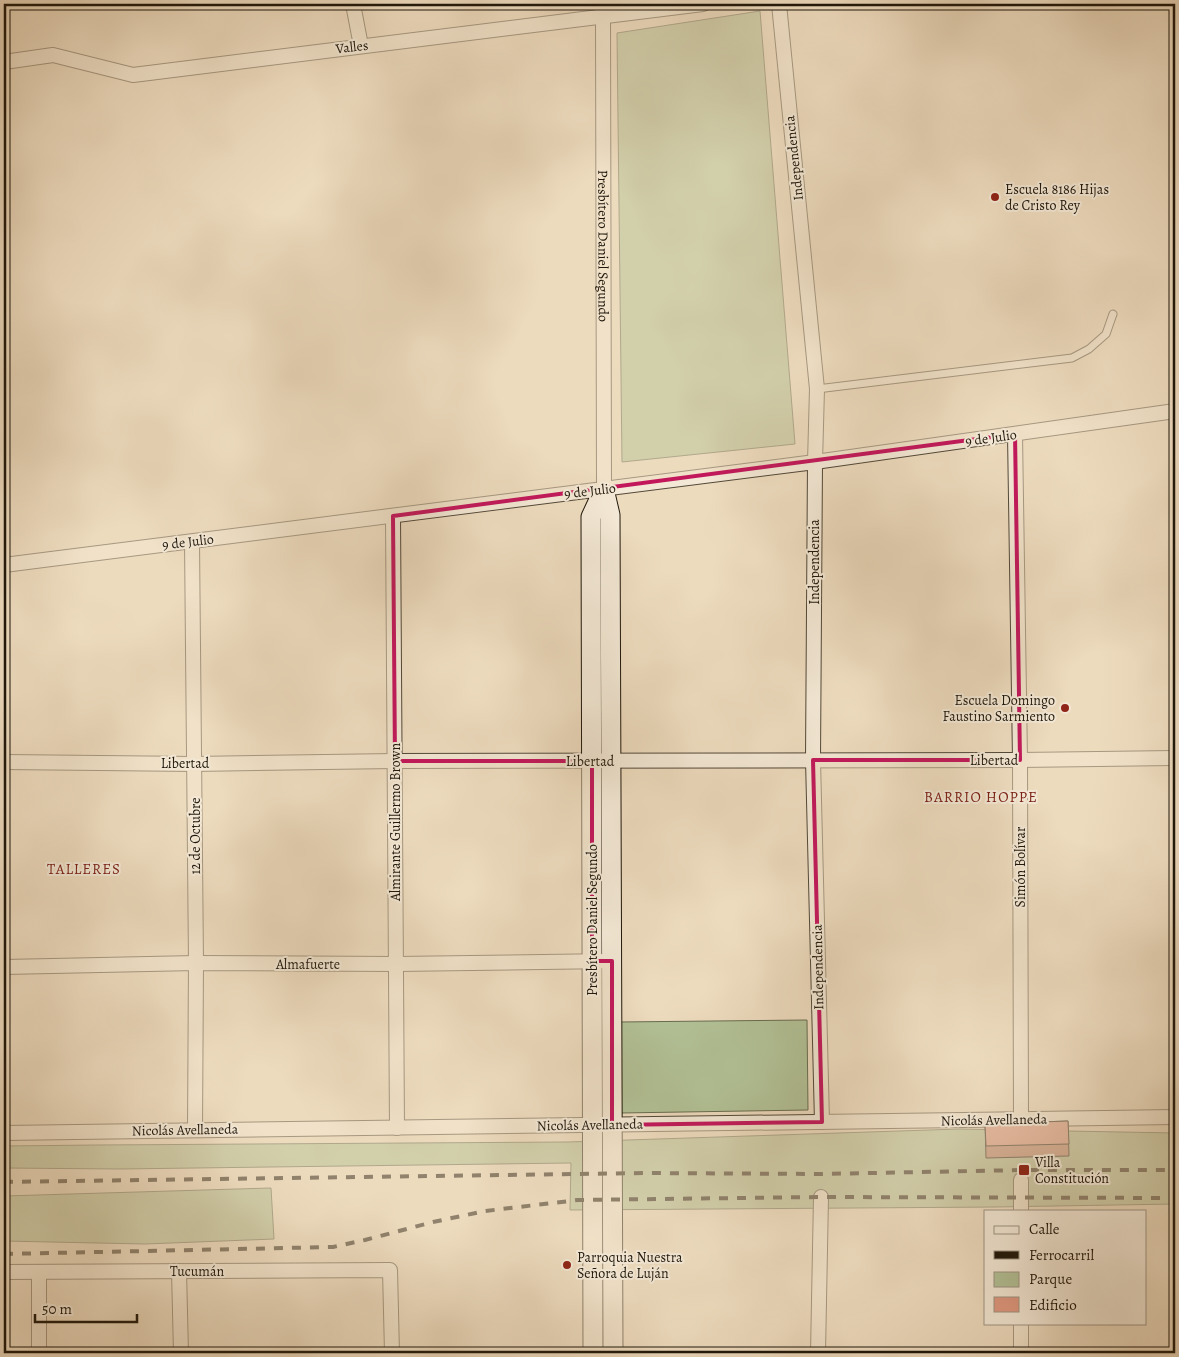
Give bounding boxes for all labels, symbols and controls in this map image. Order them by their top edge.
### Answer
street label: Valles [334,36,369,59]
street label: Independencia [780,114,808,202]
street label: Presbítero Daniel Segundo [594,170,613,322]
place label: Escuela 8186 Hijas de Cristo Rey [1005,180,1109,215]
marker: Escuela 8186 Hijas de Cristo Rey [989,191,1001,203]
street label: 9 de Julio [964,425,1018,451]
street label: 9 de Julio [563,478,617,504]
street label: Independencia [805,519,824,605]
street label: 9 de Julio [161,529,215,555]
place label: Escuela Domingo Faustino Sarmiento [943,691,1055,726]
marker: Escuela Domingo Faustino Sarmiento [1059,702,1071,714]
street label: Almirante Guillermo Brown [386,743,405,902]
street label: Libertad [970,751,1019,770]
street label: Libertad [566,752,615,771]
street label: Libertad [161,754,210,773]
district label: BARRIO HOPPE [924,787,1038,807]
street label: 12 de Octubre [186,797,205,875]
street label: Simón Bolívar [1011,826,1030,907]
street label: Presbítero Daniel Segundo [583,844,602,996]
district label: TALLERES [47,859,121,879]
street label: Independencia [808,924,828,1010]
street label: Almafuerte [275,955,340,974]
street label: Nicolás Avellaneda [941,1110,1048,1130]
street label: Nicolás Avellaneda [537,1115,644,1135]
street label: Nicolás Avellaneda [132,1120,239,1140]
place label: Villa Constitución [1034,1153,1109,1188]
marker: Villa Constitución [1017,1163,1031,1177]
legend [984,1210,1146,1324]
text: Calle [1029,1219,1060,1239]
text: Ferrocarril [1029,1245,1094,1265]
place label: Parroquia Nuestra Señora de Luján [577,1248,683,1283]
marker: Parroquia Nuestra Señora de Luján [561,1259,573,1271]
street label: Tucumán [170,1262,224,1281]
text: Parque [1029,1269,1072,1289]
scale bar [35,1292,138,1324]
text: Edificio [1029,1295,1077,1315]
text: 50 m [42,1299,72,1319]

